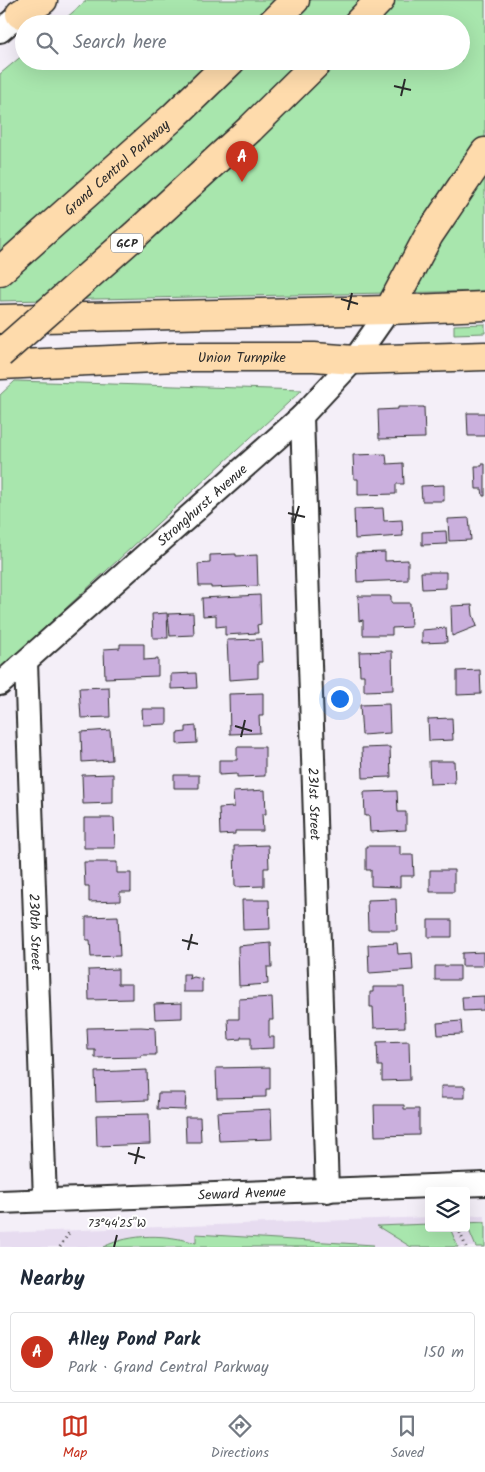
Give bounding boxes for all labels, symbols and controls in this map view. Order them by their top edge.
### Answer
search box [15,15,470,70]
text: Search here [73,28,167,58]
icon: search [33,29,61,57]
street label: Grand Central Parkway [59,114,176,221]
pin: A [226,141,258,182]
road number: GCP [111,234,143,252]
street label: Union Turnpike [198,347,286,369]
street label: Stronghurst Avenue [152,459,253,552]
your location [327,686,353,712]
street label: 231st Street [301,767,326,841]
street label: 230th Street [22,893,47,971]
street label: Seward Avenue [197,1181,287,1207]
map controls [425,1187,470,1232]
button: layers [425,1187,470,1232]
text: 73°44'25"W [88,1214,146,1233]
text: Nearby [20,1263,85,1296]
text: Alley Pond Park [68,1325,200,1355]
text: A [32,1340,42,1365]
text: 150 m [423,1340,464,1365]
text: Park · Grand Central Parkway [68,1355,269,1380]
tab: Map [61,1412,89,1464]
tab: Directions [211,1412,269,1464]
tab: Saved [391,1412,424,1464]

